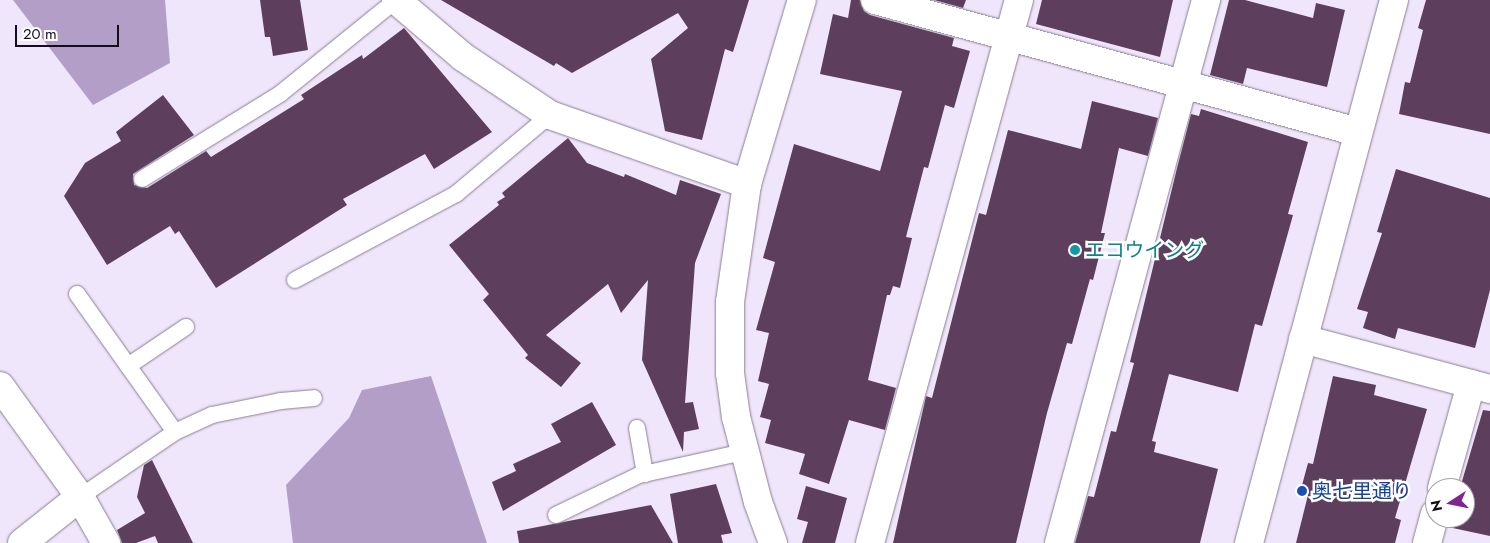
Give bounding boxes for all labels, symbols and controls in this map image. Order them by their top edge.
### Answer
scale bar [18,15,121,47]
text: 20 m [23,23,57,45]
place label: エコウイング [1085,238,1205,262]
marker: エコウイング [1069,244,1081,256]
north arrow [1425,478,1475,528]
place label: 奥七里通り [1312,479,1412,503]
marker: 奥七里通り [1296,485,1308,497]
text: N [1425,498,1447,513]

